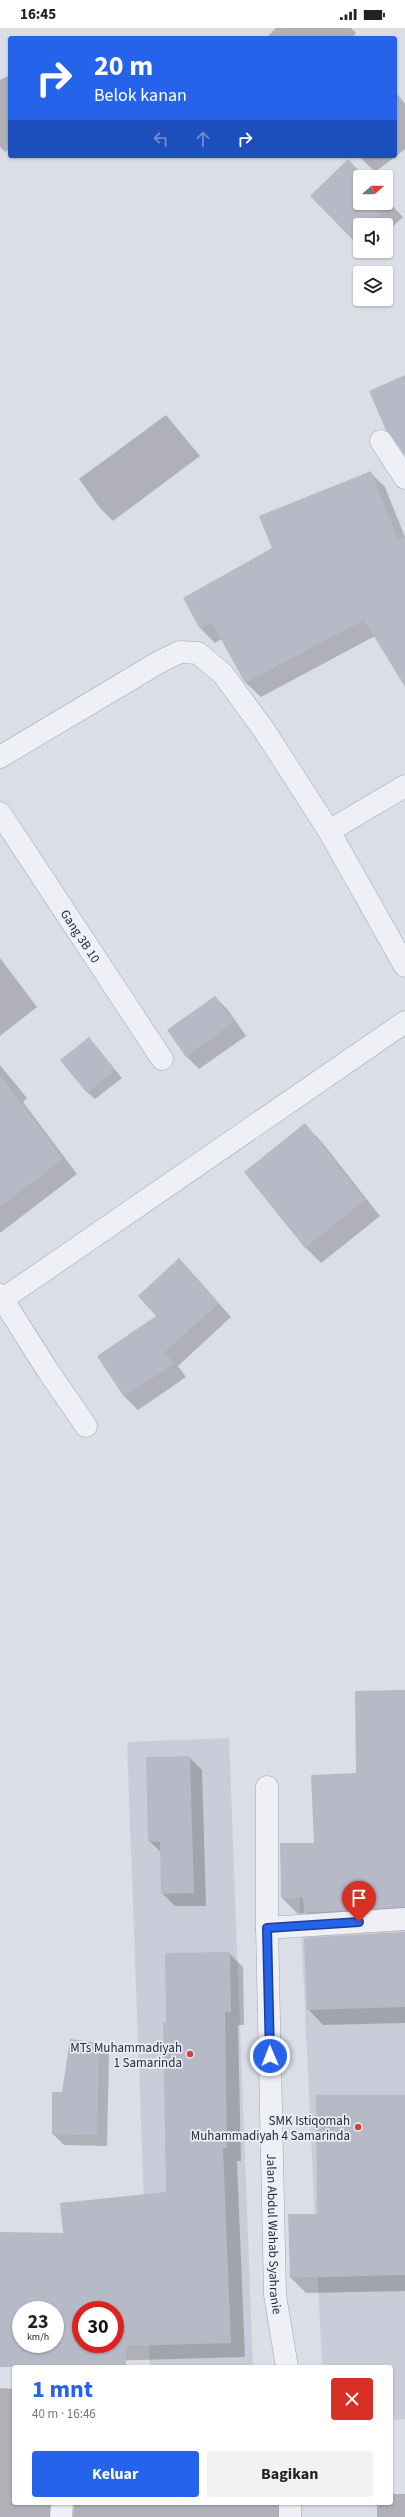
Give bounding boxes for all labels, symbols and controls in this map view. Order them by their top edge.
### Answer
text: 16:45 [20,4,56,25]
text: 20 m [94,46,153,86]
icon: right [28,52,80,104]
text: Belok kanan [94,83,187,108]
icon: left [150,128,172,150]
icon: ahead [192,128,214,150]
icon: right [234,128,256,150]
north arrow [353,170,393,210]
map controls [353,170,393,306]
button: sound [353,218,393,258]
button: layers [353,266,393,306]
street label: Gang 3B 10 [56,906,104,967]
pin [342,1881,376,1922]
icon: arrive [348,1887,370,1909]
position arrow [249,2035,291,2077]
place label: MTs Muhammadiyah 1 Samarinda [70,2039,182,2072]
marker: MTs Muhammadiyah 1 Samarinda [185,2049,195,2059]
place label: SMK Istiqomah Muhammadiyah 4 Samarinda [191,2112,350,2145]
marker: SMK Istiqomah Muhammadiyah 4 Samarinda [353,2122,363,2132]
street label: Jalan Abdul Wahab Syahranie [262,2153,286,2316]
speed limit sign: 30 [72,2301,124,2353]
text: 23 [27,2308,49,2336]
text: km/h [27,2330,49,2344]
text: 1 mnt [32,2372,93,2407]
button: close [331,2378,373,2420]
text: 40 m · 16:46 [32,2405,96,2423]
button: Keluar [32,2451,199,2497]
button: Bagikan [207,2451,373,2497]

